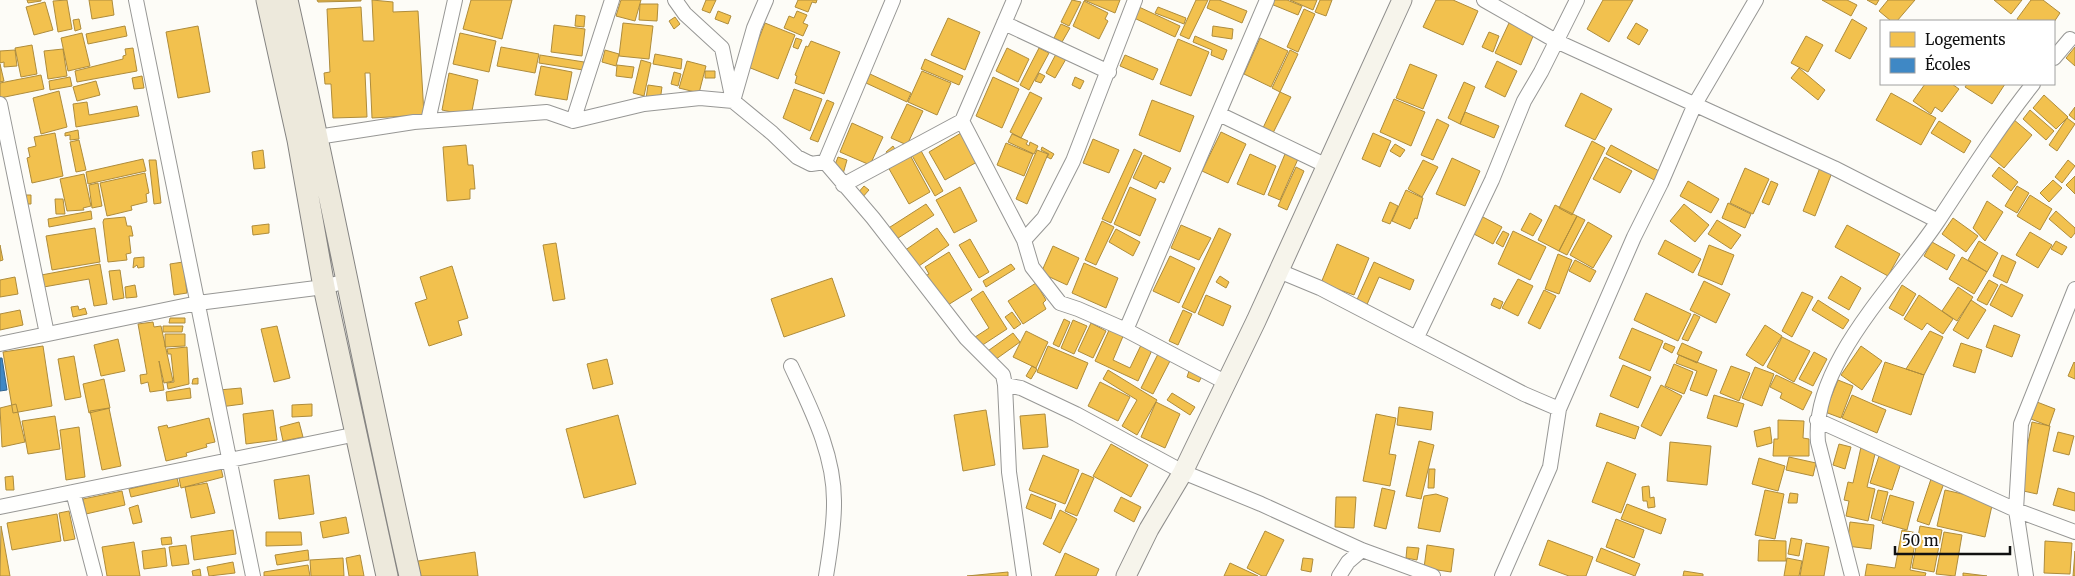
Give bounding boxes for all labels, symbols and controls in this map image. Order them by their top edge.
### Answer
legend [1880,20,2055,85]
text: Logements [1925,30,2006,49]
text: Écoles [1925,54,1971,74]
scale bar [1895,524,2010,556]
text: 50 m [1902,531,1939,550]

